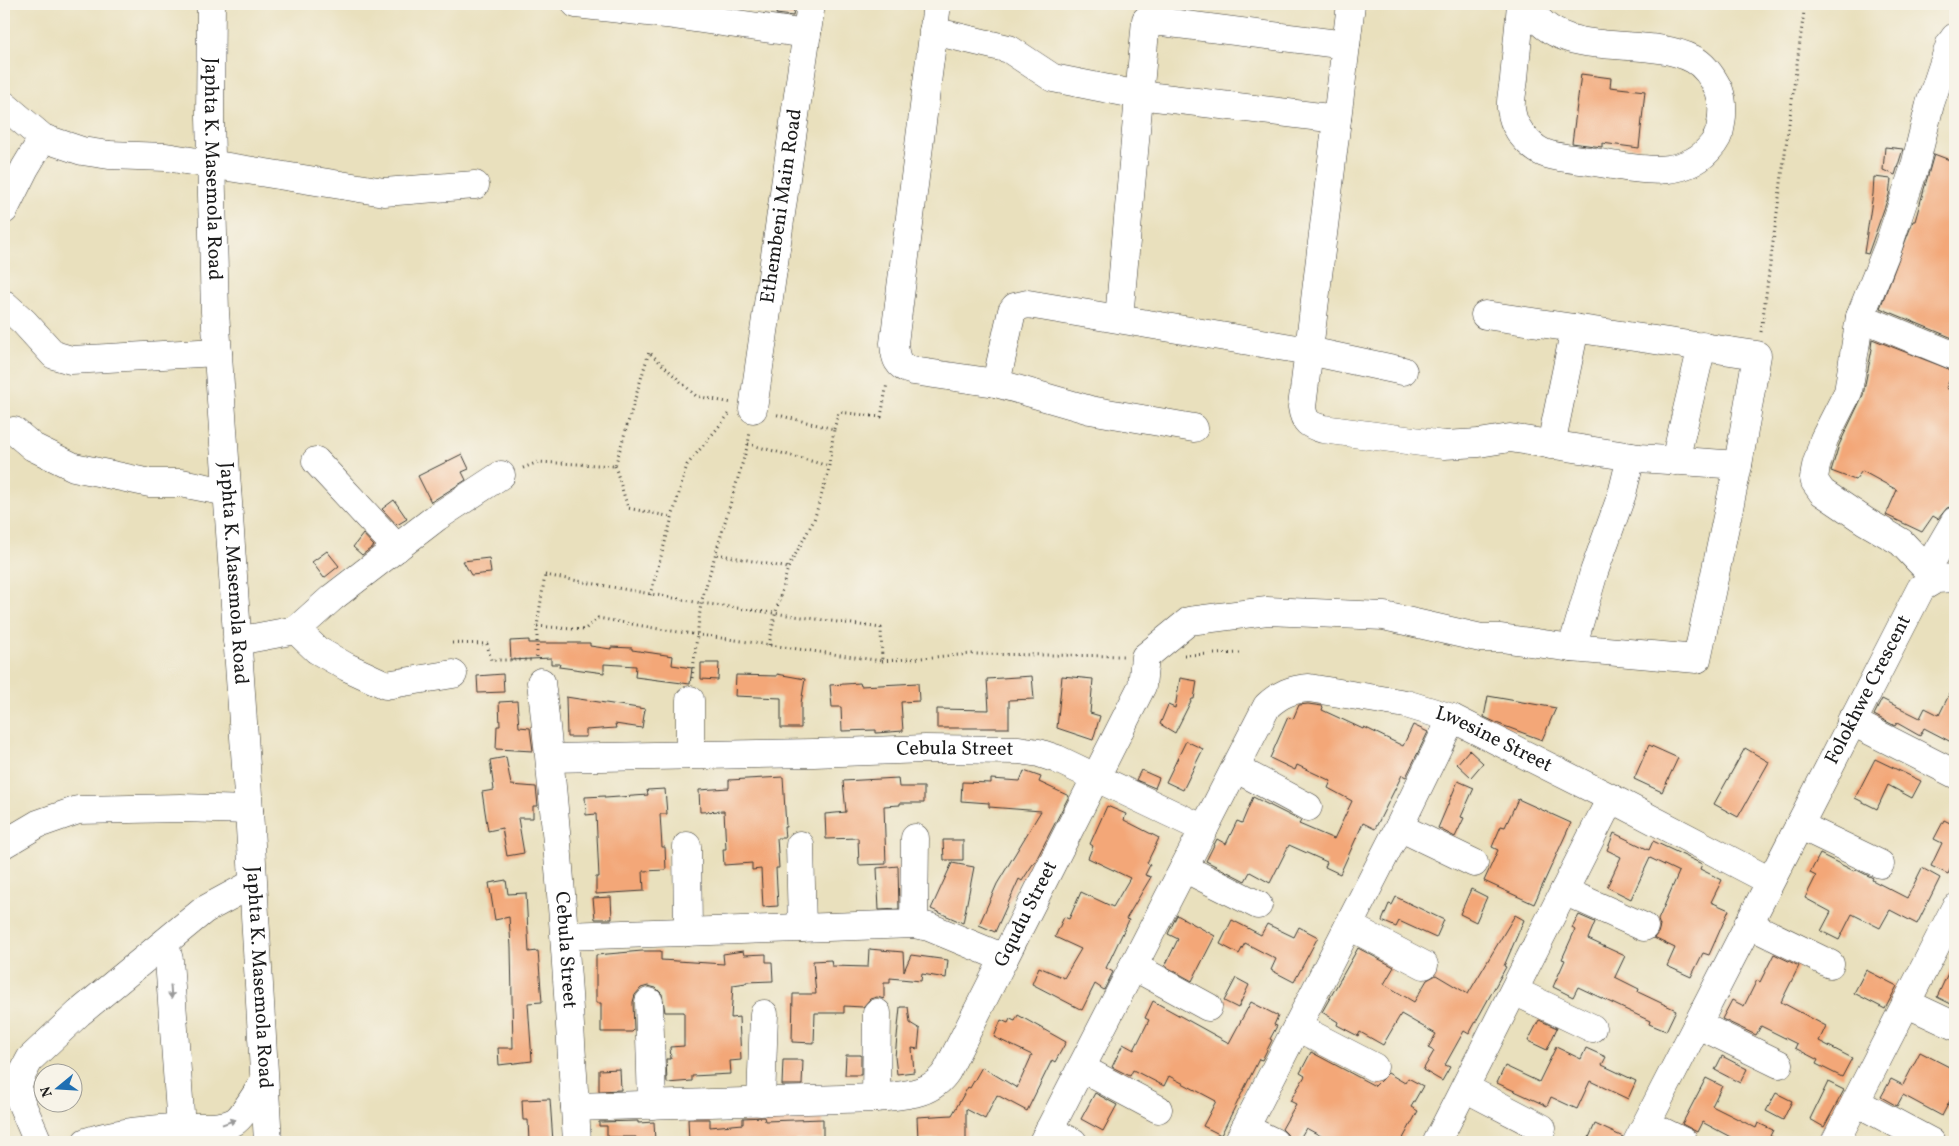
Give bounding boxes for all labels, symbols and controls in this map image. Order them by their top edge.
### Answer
street label: Japhta K. Masemola Road [196,57,228,281]
street label: Ethembeni Main Road [754,107,810,305]
street label: Japhta K. Masemola Road [211,461,254,686]
street label: Folokhwe Crescent [1819,610,1919,770]
street label: Lwesine Street [1432,700,1557,780]
street label: Cebula Street [896,735,1014,764]
street label: Gqudu Street [988,856,1065,972]
street label: Japhta K. Masemola Road [238,865,279,1090]
street label: Cebula Street [547,890,583,1009]
one-way arrow [168,984,176,1000]
north arrow [32,1064,82,1114]
text: N [36,1084,58,1099]
one-way arrow [222,1118,237,1126]

